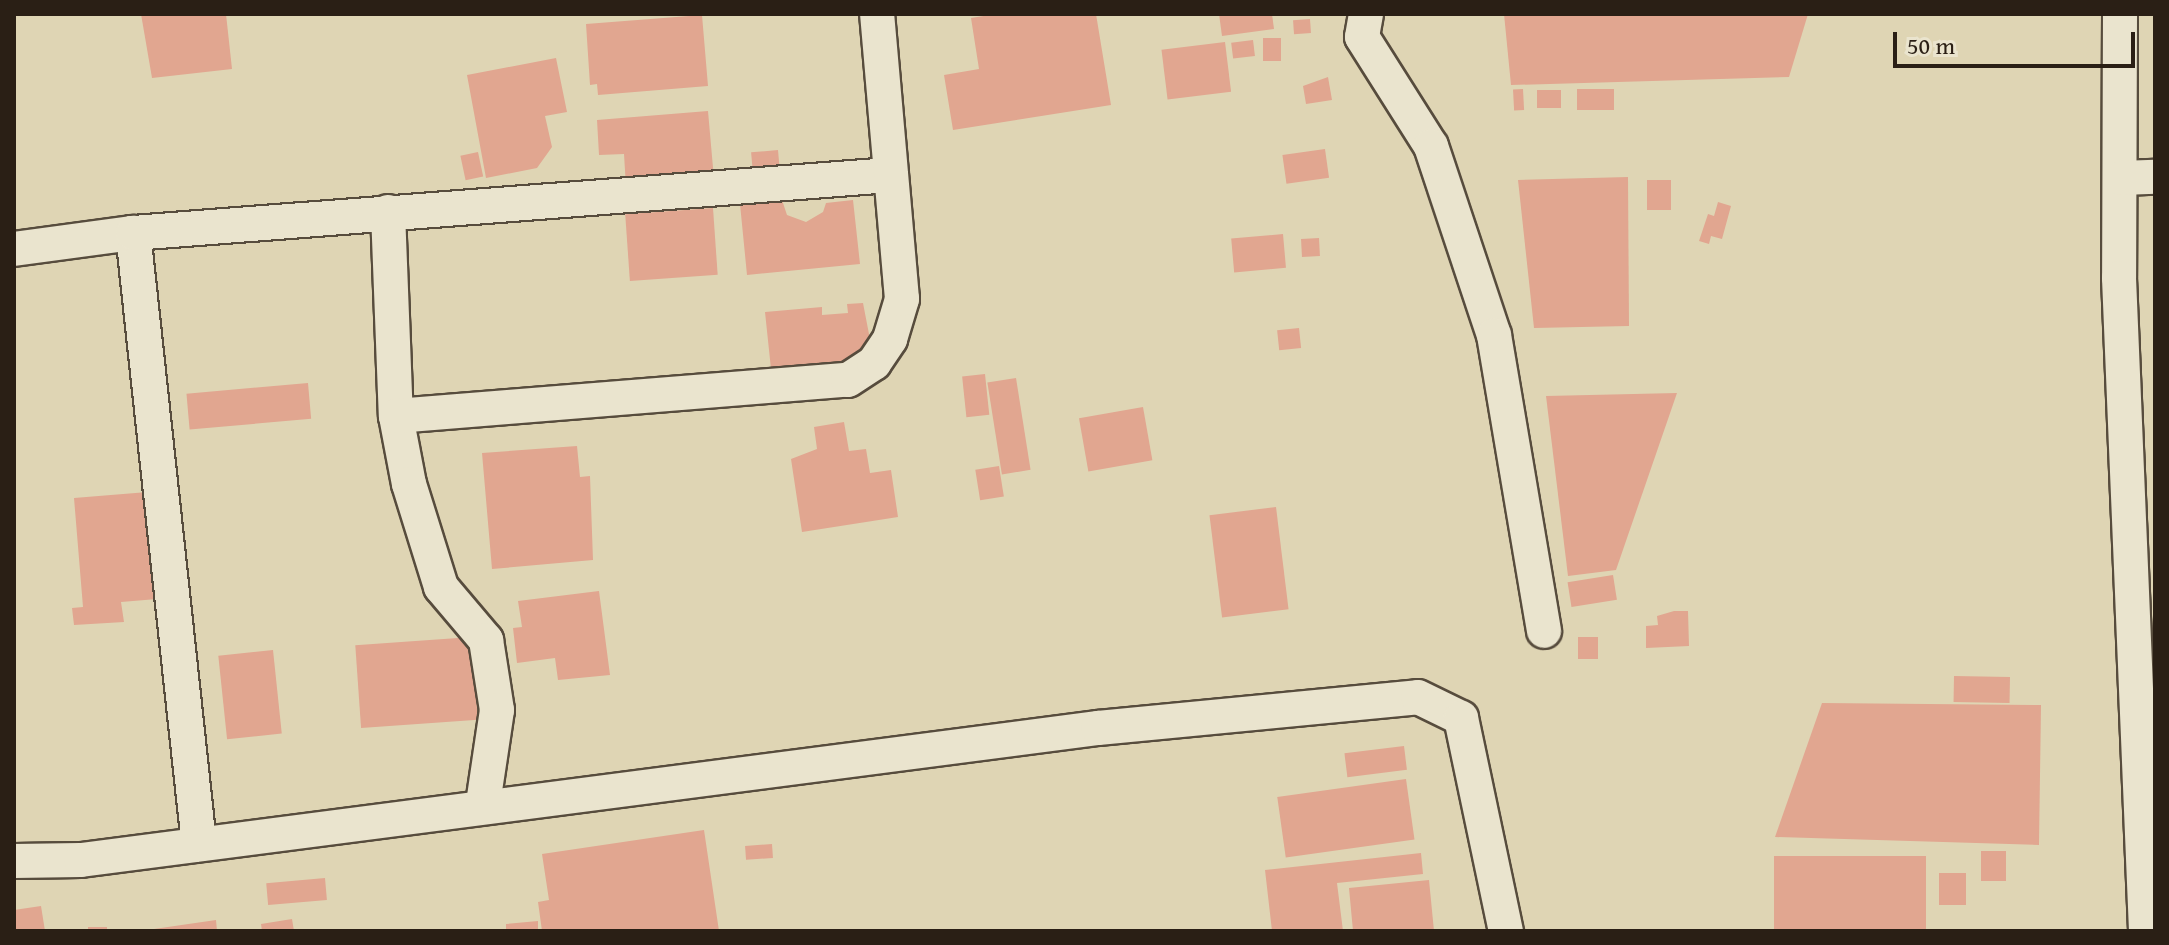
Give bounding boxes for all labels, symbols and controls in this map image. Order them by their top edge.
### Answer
scale bar [1897,16,2139,66]
text: 50 m [1907,28,1955,63]

